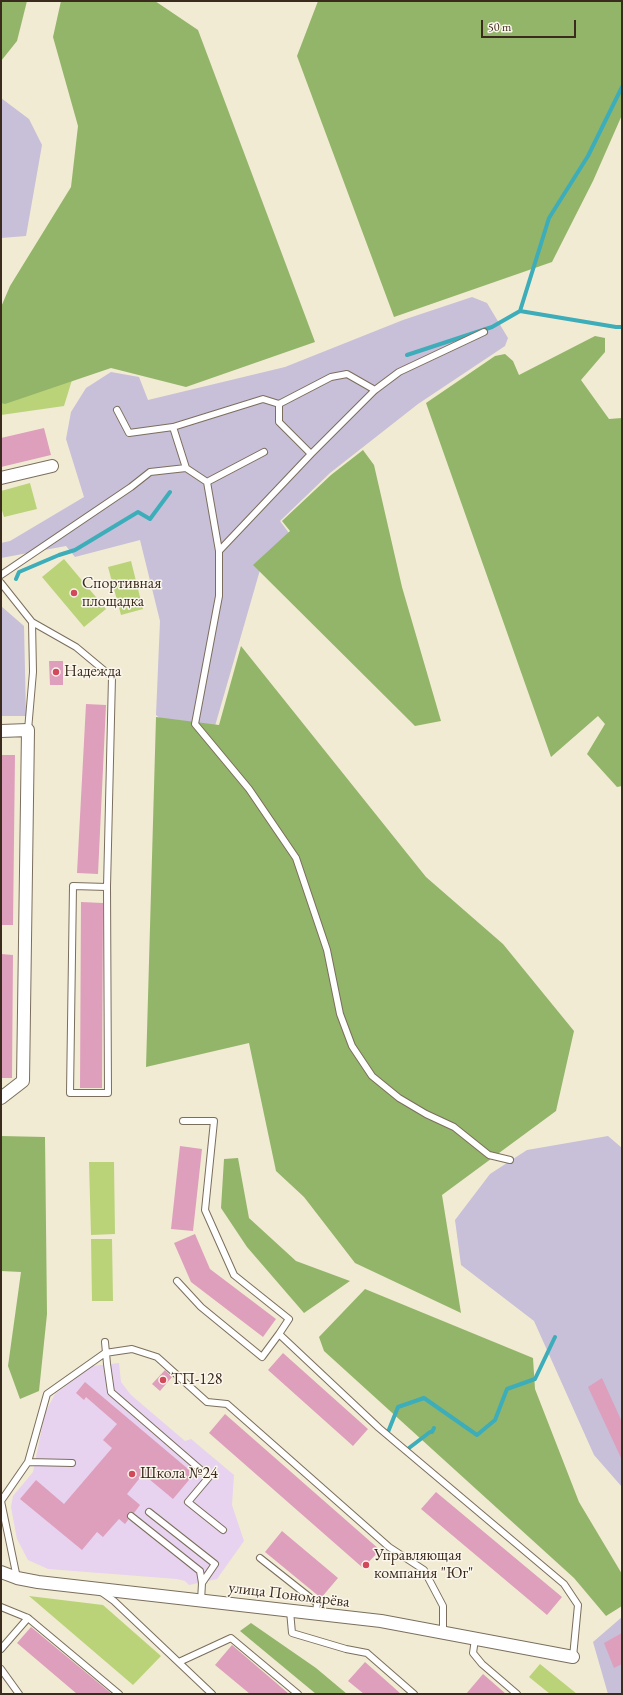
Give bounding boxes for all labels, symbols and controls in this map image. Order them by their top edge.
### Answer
scale bar [483,12,578,38]
text: 50 m [488,19,511,35]
place label: Спортивная площадка [82,574,161,612]
marker: Спортивная площадка [69,588,79,598]
place label: Надежда [64,662,122,682]
marker: Надежда [51,667,61,677]
place label: ТП-128 [171,1370,222,1390]
marker: ТП-128 [158,1375,168,1385]
place label: Школа №24 [140,1464,218,1484]
marker: Школа №24 [127,1469,137,1479]
place label: Управляющая компания "Юг" [374,1546,473,1584]
marker: Управляющая компания "Юг" [361,1560,371,1570]
street label: улица Пономарёва [227,1578,351,1612]

